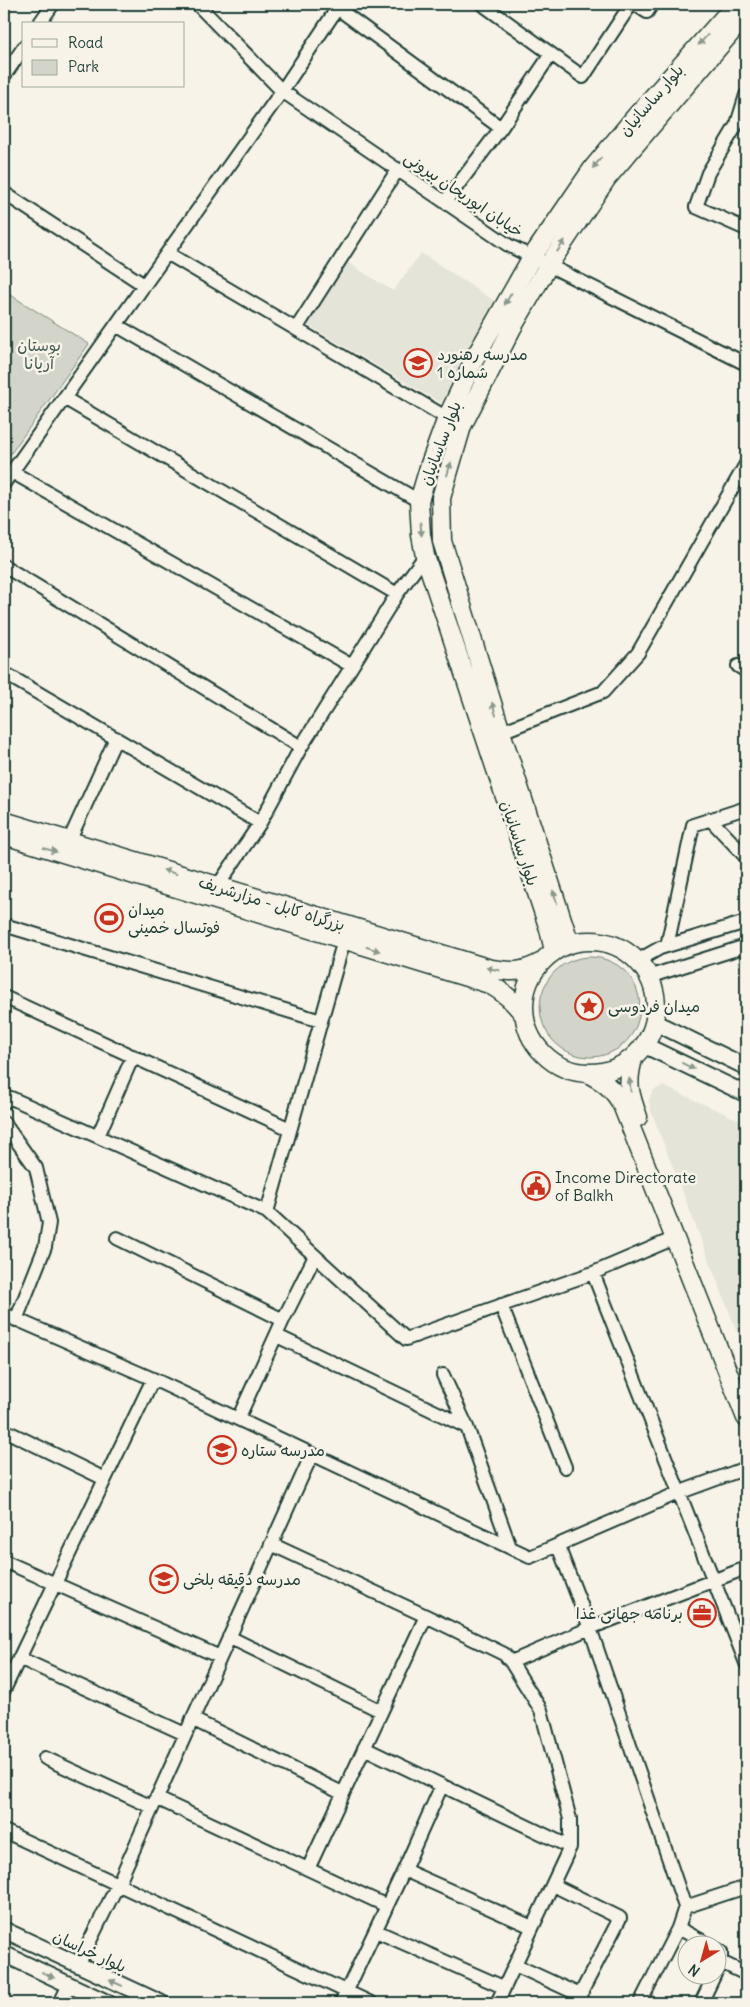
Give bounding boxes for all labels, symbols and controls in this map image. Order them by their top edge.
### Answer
legend [22,22,185,88]
text: Road [68,33,103,52]
one-way arrow [698,34,709,47]
text: Park [68,57,99,76]
street label: بلوار ساسانیان [614,60,688,141]
street label: خیابان ابوریحان بیرونی [400,147,527,242]
one-way arrow [592,156,603,169]
one-way arrow [556,239,566,253]
one-way arrow [504,293,513,306]
park label: بوستان آریانا [17,335,61,373]
place label: مدرسه رهنورد شماره 1 [437,344,528,382]
school or university icon: مدرسه رهنورد شماره 1 [403,348,433,378]
street label: بلوار ساسانیان [415,398,466,488]
one-way arrow [446,461,454,476]
one-way arrow [417,522,425,538]
one-way arrow [489,702,497,717]
street label: بلوار ساسانیان [496,798,543,889]
one-way arrow [43,846,58,854]
one-way arrow [162,868,177,876]
street label: بزرگراه کابل - مزارشریف [196,871,348,935]
one-way arrow [551,890,558,905]
place label: میدان فوتسال خمینی [128,899,220,938]
sports icon: میدان فوتسال خمینی [94,903,124,933]
one-way arrow [366,945,381,953]
one-way arrow [486,965,501,973]
place icon: میدان فردوسی [574,991,604,1021]
place label: میدان فردوسی [608,996,700,1017]
one-way arrow [680,1062,695,1070]
one-way arrow [626,1077,634,1093]
place label: Income Directorate of Balkh [555,1167,696,1205]
public building icon: Income Directorate of Balkh [521,1171,551,1201]
school or university icon: مدرسه ستاره [207,1435,237,1465]
place label: مدرسه ستاره [241,1440,325,1460]
school or university icon: مدرسه دقيقه بلخى [149,1564,179,1594]
place label: مدرسه دقيقه بلخى [183,1569,301,1590]
office icon: برنامه جهانی غذا [687,1598,717,1628]
place label: برنامه جهانی غذا [576,1603,683,1624]
street label: بلوار خراسان [50,1925,130,1978]
north arrow [678,1934,728,1984]
text: N [685,1960,703,1980]
one-way arrow [41,1971,55,1979]
one-way arrow [109,1978,123,1986]

